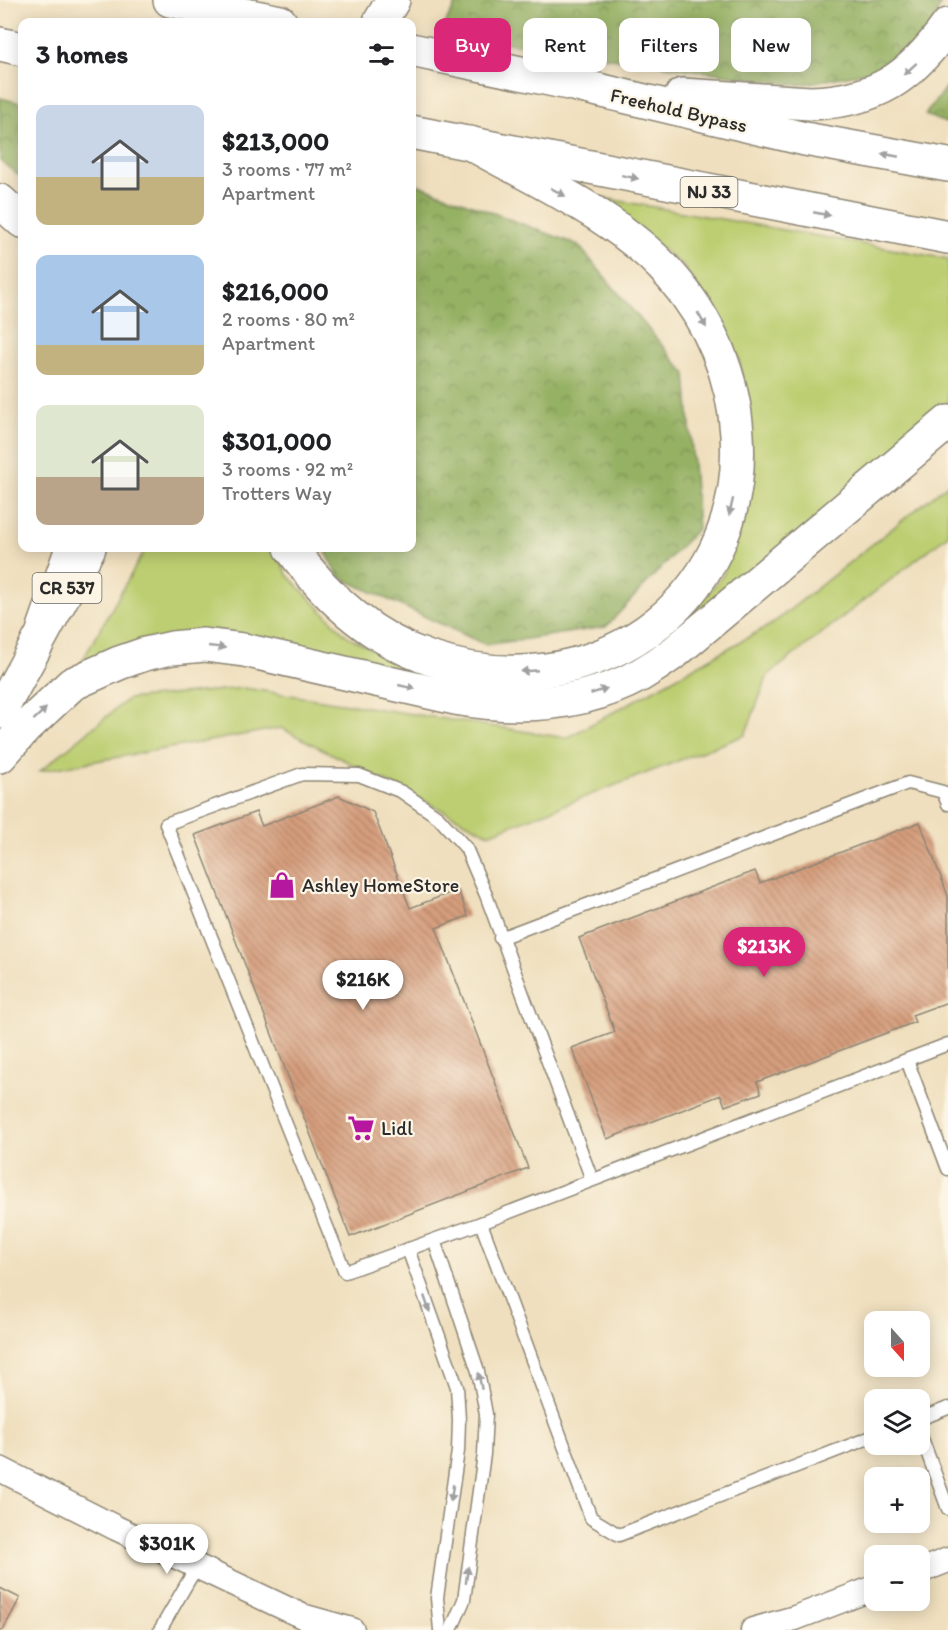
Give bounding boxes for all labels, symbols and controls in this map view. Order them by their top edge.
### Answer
chip: Buy [434,18,511,72]
chip: Rent [523,18,607,72]
chip: Filters [619,18,719,72]
chip: New [731,18,811,72]
text: 3 homes [36,38,128,70]
icon: filters [365,38,398,71]
one-way arrow [903,62,918,75]
street label: Freehold Bypass [608,83,750,137]
text: $213,000 [222,125,329,157]
icon: home [84,129,156,201]
one-way arrow [881,150,900,159]
text: 3 rooms · 77 m² [222,157,352,181]
one-way arrow [621,172,639,182]
road number: NJ 33 [680,177,738,207]
text: Apartment [222,181,315,205]
one-way arrow [550,187,567,197]
one-way arrow [812,210,831,219]
text: $216,000 [222,275,329,307]
icon: home [84,279,156,351]
text: 2 rooms · 80 m² [222,307,355,331]
one-way arrow [697,311,707,328]
text: Apartment [222,331,315,355]
text: $301,000 [222,425,332,457]
icon: home [84,429,156,501]
text: 3 rooms · 92 m² [222,457,353,481]
text: Trotters Way [222,481,332,505]
one-way arrow [726,498,736,516]
road number: CR 537 [32,573,101,603]
one-way arrow [207,642,226,652]
one-way arrow [520,666,539,676]
one-way arrow [398,683,417,693]
one-way arrow [590,686,608,695]
one-way arrow [33,707,48,721]
shop icon: Ashley HomeStore [267,870,297,900]
place label: Ashley HomeStore [302,873,459,897]
pin: $213K [722,927,806,978]
text: $213K [737,934,791,958]
pin: $216K [321,960,405,1011]
text: $216K [336,967,390,991]
supermarket icon: Lidl [346,1113,376,1143]
place label: Lidl [381,1116,413,1140]
one-way arrow [423,1295,433,1313]
north arrow [864,1311,930,1377]
map controls [864,1311,930,1611]
one-way arrow [475,1372,484,1391]
button: layers [864,1389,930,1455]
button: + [864,1467,930,1533]
one-way arrow [448,1484,457,1503]
pin: $301K [125,1524,209,1575]
text: $301K [139,1531,195,1555]
button: − [864,1545,930,1611]
one-way arrow [463,1565,472,1584]

